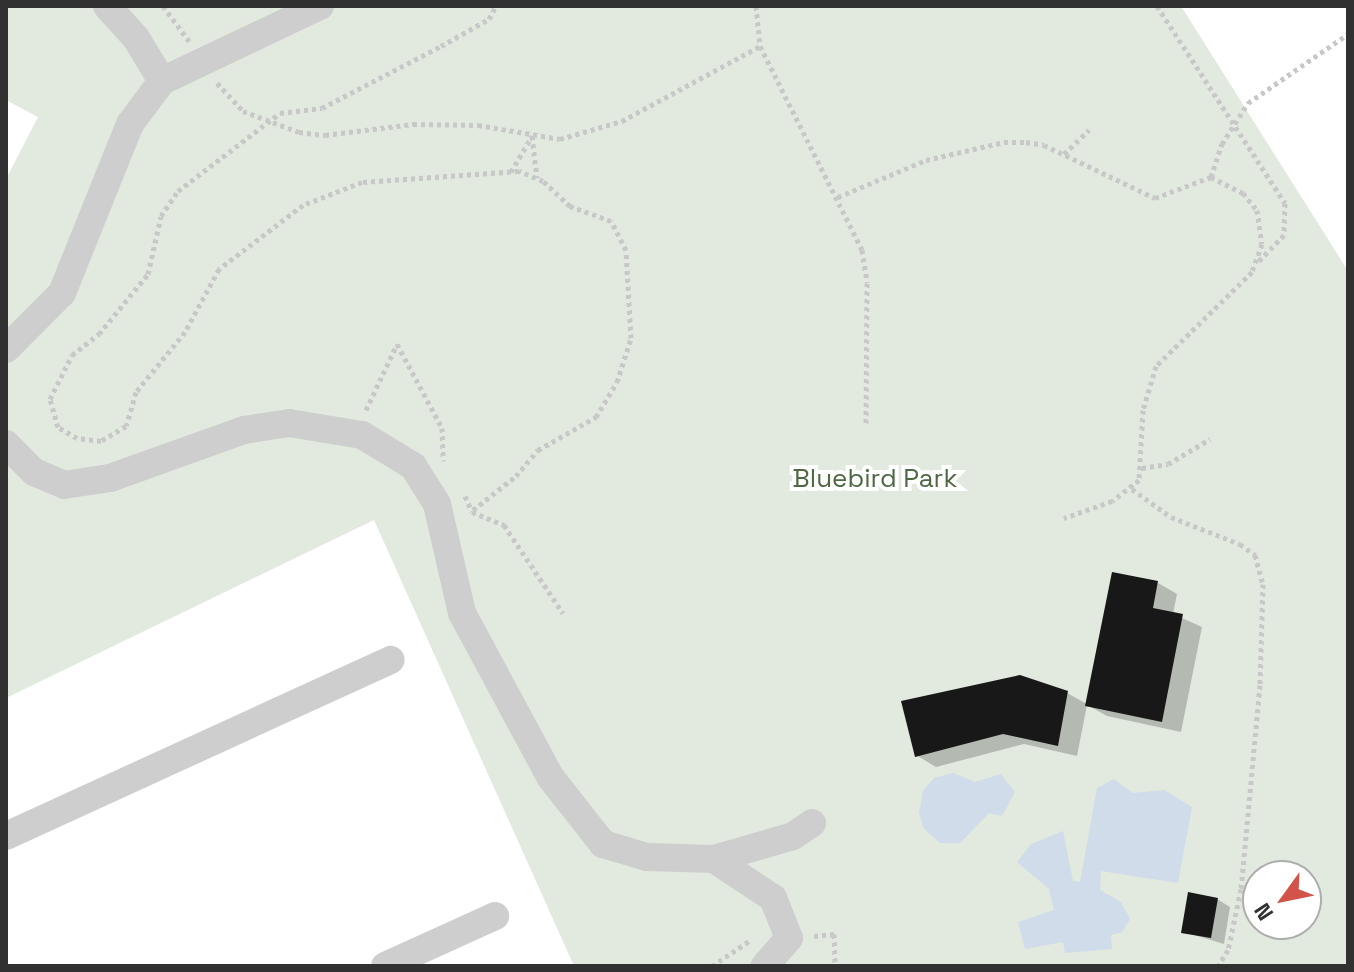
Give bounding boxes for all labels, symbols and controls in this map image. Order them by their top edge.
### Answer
park label: Bluebird Park [793,463,957,495]
north arrow [1242,860,1322,940]
text: N [1248,898,1279,926]

